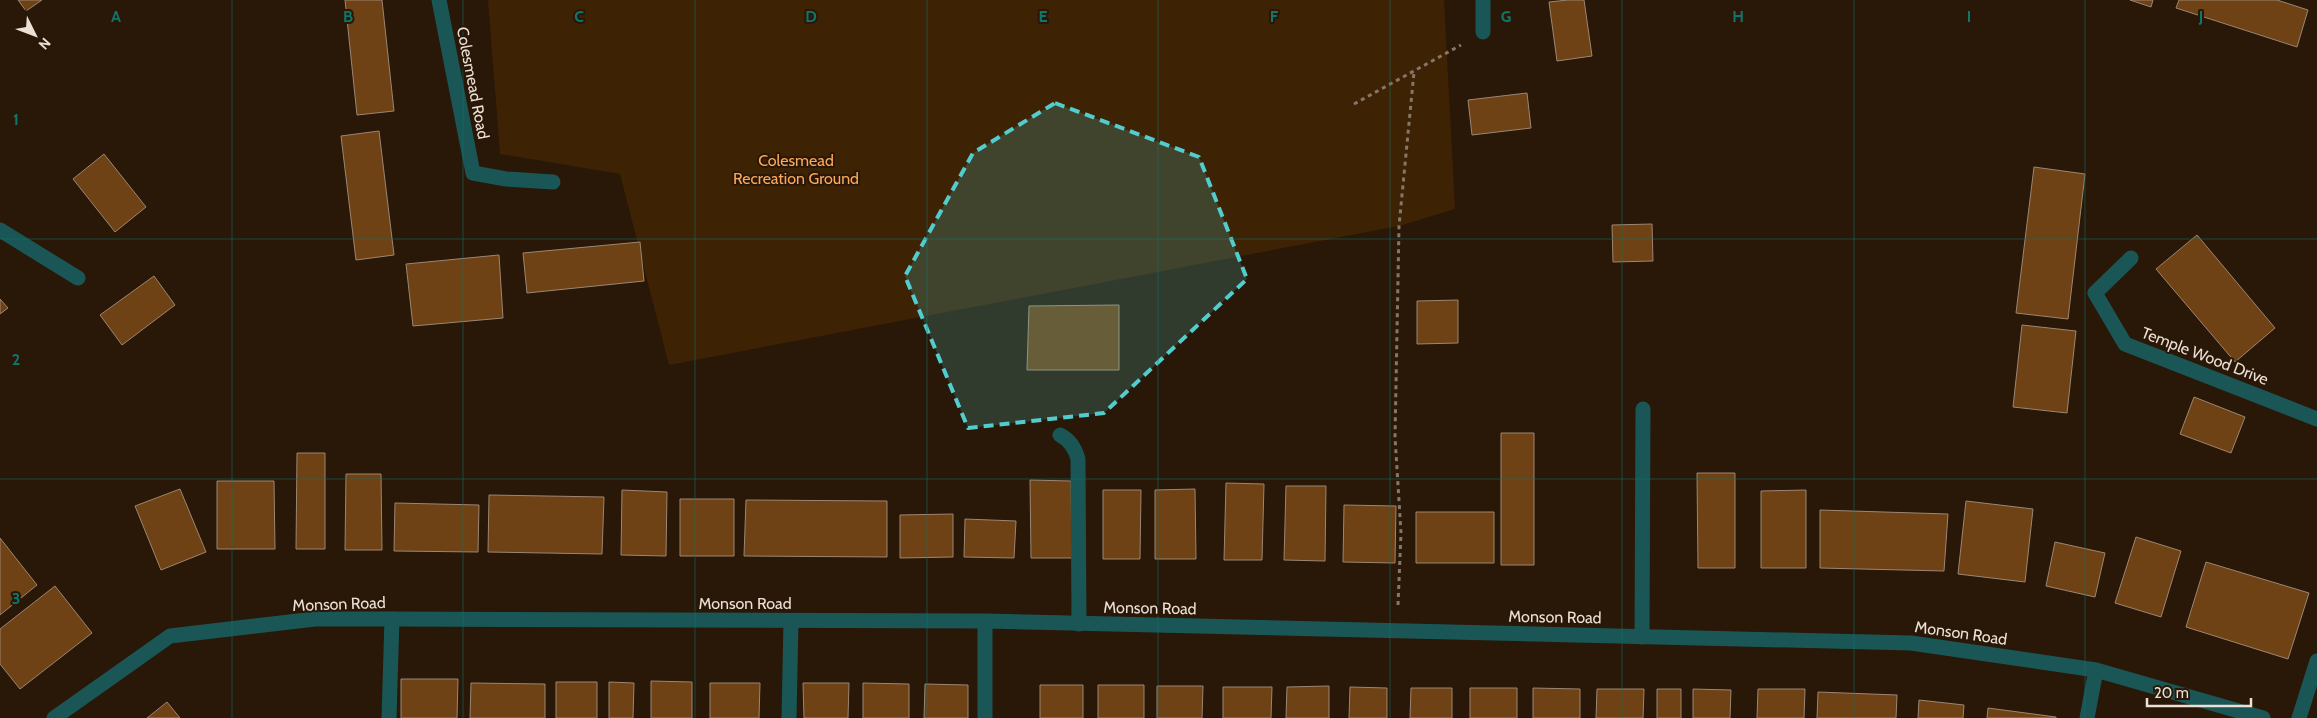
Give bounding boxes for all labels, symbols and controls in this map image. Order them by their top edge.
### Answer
text: A [111,7,121,26]
text: B [343,7,353,26]
text: C [574,7,584,26]
text: D [805,7,817,26]
text: E [1038,7,1048,26]
text: F [1270,7,1279,26]
text: G [1501,7,1511,26]
text: H [1732,7,1744,26]
text: I [1967,7,1971,26]
text: J [2198,7,2203,26]
north arrow [10,10,60,60]
street label: Colesmead Road [453,25,493,141]
text: N [35,34,55,53]
text: 1 [13,110,19,129]
park label: Colesmead Recreation Ground [733,151,859,188]
street label: Temple Wood Drive [2139,323,2271,389]
text: 2 [12,350,20,369]
text: 3 [12,589,20,608]
street label: Monson Road [292,593,386,615]
street label: Monson Road [698,594,792,613]
street label: Monson Road [1103,598,1197,618]
street label: Monson Road [1508,607,1602,627]
street label: Monson Road [1914,617,2008,649]
scale bar [2147,676,2251,708]
text: 20 m [2154,684,2189,702]

